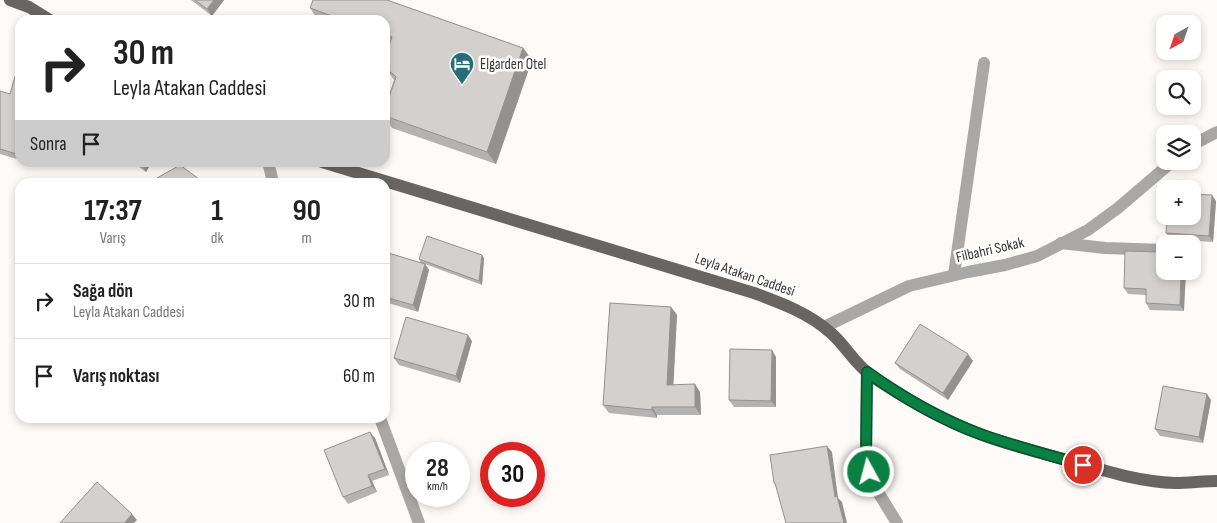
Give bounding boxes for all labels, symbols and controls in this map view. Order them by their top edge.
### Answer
north arrow [1156,15,1201,60]
map controls [1156,15,1201,280]
text: 30 m [113,32,174,75]
icon: right [30,35,95,100]
hotel icon: Elgarden Otel [449,51,475,85]
place label: Elgarden Otel [480,55,546,74]
button: search [1156,70,1201,115]
text: Leyla Atakan Caddesi [113,75,266,102]
button: layers [1156,125,1201,170]
icon: arrive [77,130,105,158]
text: Sonra [30,133,67,156]
button: + [1156,180,1201,225]
text: 17:37 [84,193,142,229]
text: 1 [211,193,223,229]
text: 90 [292,193,321,229]
text: Varış [100,229,126,248]
text: dk [211,229,224,248]
text: m [302,229,312,248]
street label: Filbahri Sokak [954,233,1026,267]
button: − [1156,235,1201,280]
street label: Leyla Atakan Caddesi [692,249,798,301]
text: Sağa dön [73,280,133,303]
icon: right [30,287,58,315]
text: 30 m [343,290,375,313]
text: Leyla Atakan Caddesi [73,303,185,322]
icon: arrive [30,362,58,390]
text: Varış noktası [73,365,159,388]
text: 60 m [343,365,375,388]
speed limit sign: 30 [480,442,545,507]
pin [1062,444,1104,486]
position arrow [842,445,894,497]
icon: arrive [1069,451,1097,479]
text: 28 [426,453,449,484]
text: km/h [427,479,448,494]

